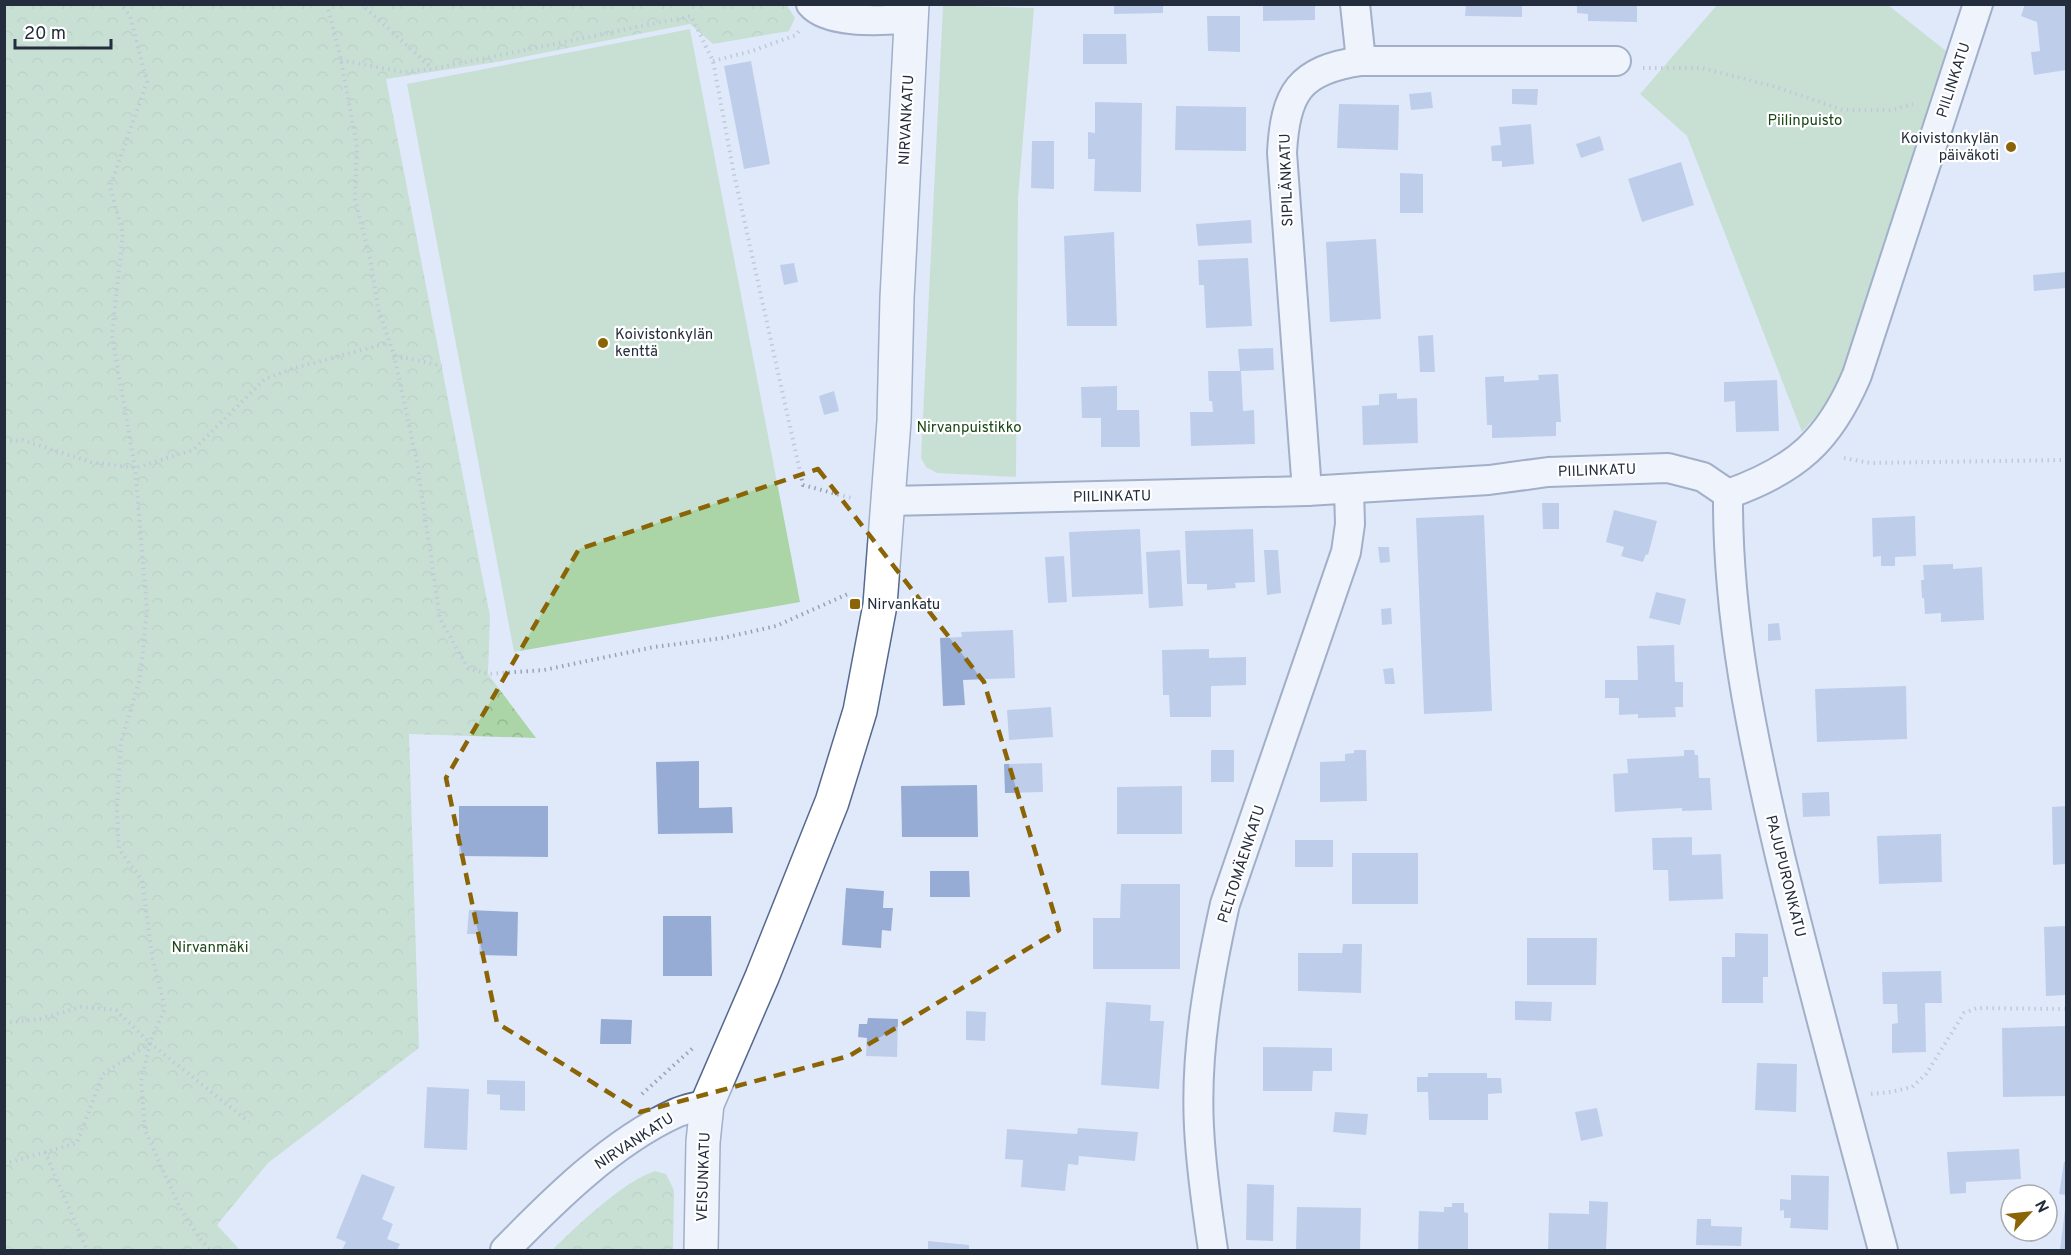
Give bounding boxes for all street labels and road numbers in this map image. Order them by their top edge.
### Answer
street label: PIILINKATU [1933,40,1976,121]
street label: NIRVANKATU [896,74,919,166]
street label: SIPILÄNKATU [1275,133,1299,227]
street label: PIILINKATU [1558,461,1637,482]
street label: PIILINKATU [1073,487,1151,508]
street label: PELTOMÄENKATU [1213,803,1270,926]
street label: PAJUPURONKATU [1760,813,1809,939]
street label: NIRVANKATU [592,1110,678,1175]
street label: VEISUNKATU [693,1132,716,1222]

